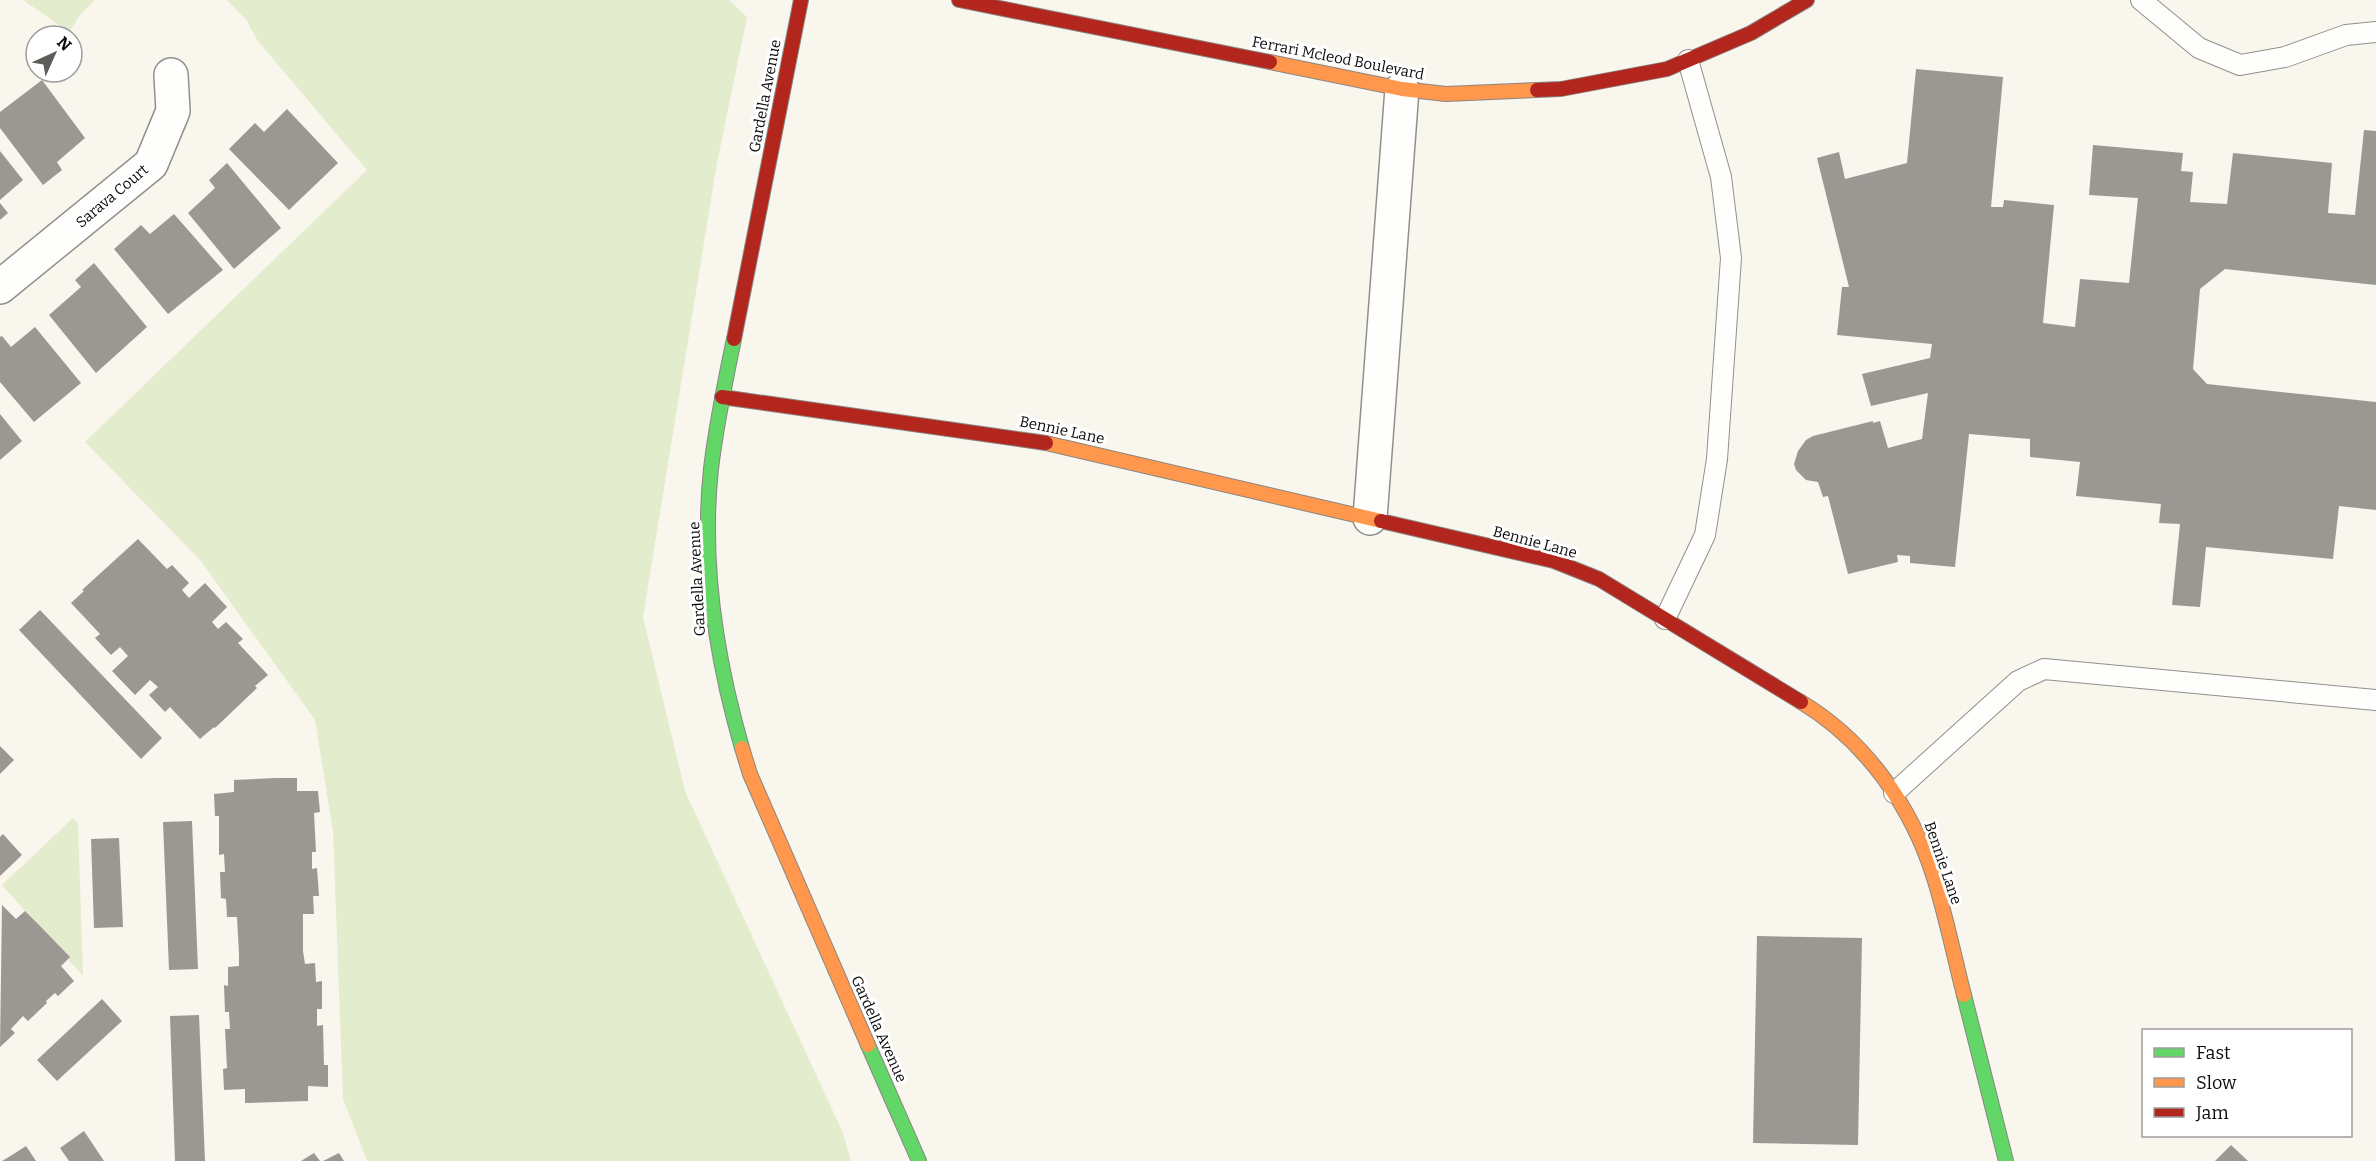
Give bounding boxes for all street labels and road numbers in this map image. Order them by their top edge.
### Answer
street label: Ferrari Mcleod Boulevard [1250,32,1426,84]
street label: Gardella Avenue [745,38,785,154]
street label: Sarava Court [72,160,152,231]
street label: Bennie Lane [1018,412,1106,448]
street label: Gardella Avenue [685,521,709,637]
street label: Bennie Lane [1491,522,1579,562]
street label: Bennie Lane [1920,819,1966,907]
street label: Gardella Avenue [847,973,911,1085]

